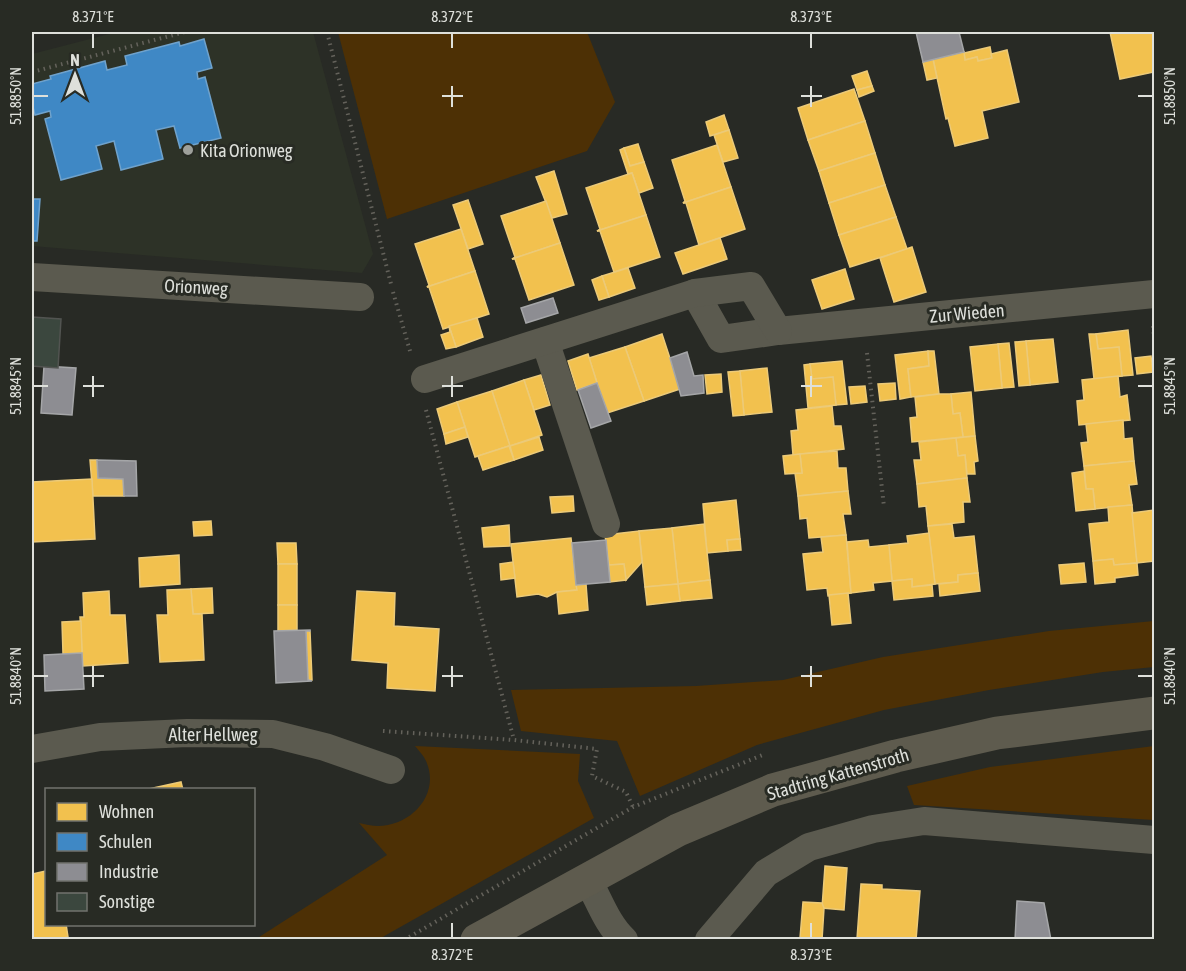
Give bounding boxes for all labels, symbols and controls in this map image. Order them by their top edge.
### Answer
text: 8.371°E [72,8,114,25]
text: 8.372°E [431,8,473,25]
text: 8.373°E [790,8,832,25]
north arrow [45,45,105,105]
text: N [70,51,80,69]
text: 51.8850°N [7,67,24,125]
text: 51.8850°N [1161,67,1178,125]
place label: Kita Orionweg [200,140,293,161]
marker: Kita Orionweg [181,143,195,157]
street label: Orionweg [164,275,229,299]
street label: Zur Wieden [929,299,1005,327]
text: 51.8845°N [7,357,24,415]
text: 51.8845°N [1161,357,1178,415]
text: 51.8840°N [7,647,24,705]
text: 51.8840°N [1161,647,1178,705]
street label: Alter Hellweg [168,724,258,745]
street label: Stadtring Kattenstroth [765,744,911,804]
legend [45,788,255,926]
text: Wohnen [99,801,154,822]
text: Schulen [99,831,152,852]
text: Industrie [99,861,159,882]
text: Sonstige [99,891,155,912]
text: 8.372°E [431,946,473,963]
text: 8.373°E [790,946,832,963]

